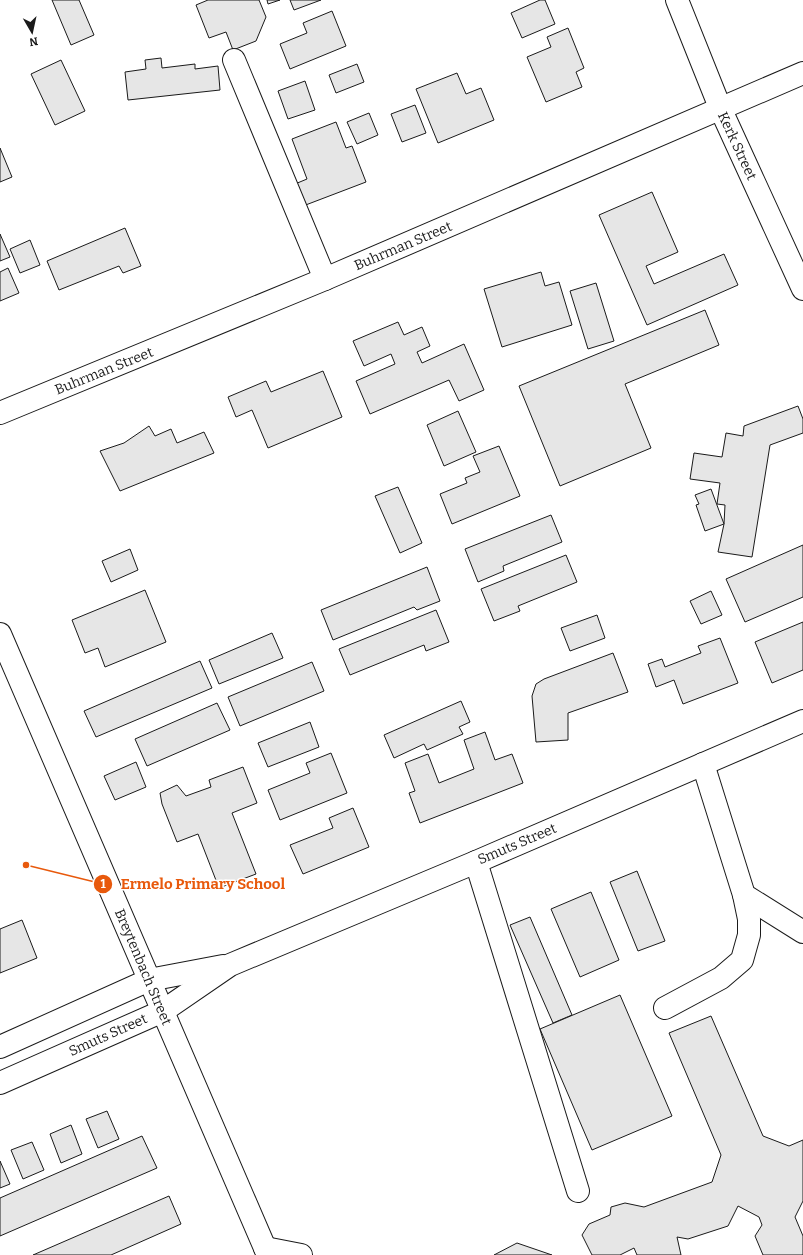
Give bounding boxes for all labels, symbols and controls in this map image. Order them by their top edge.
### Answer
north arrow [12,12,52,52]
text: N [28,34,39,49]
street label: Kerk Street [714,109,760,183]
street label: Buhrman Street [352,218,454,274]
street label: Buhrman Street [52,344,156,398]
street label: Smuts Street [475,820,559,868]
callout: Ermelo Primary School [93,871,294,898]
text: Ermelo Primary School [121,875,286,893]
text: 1 [100,877,106,891]
street label: Breytenbach Street [111,906,175,1028]
street label: Smuts Street [66,1010,150,1060]

